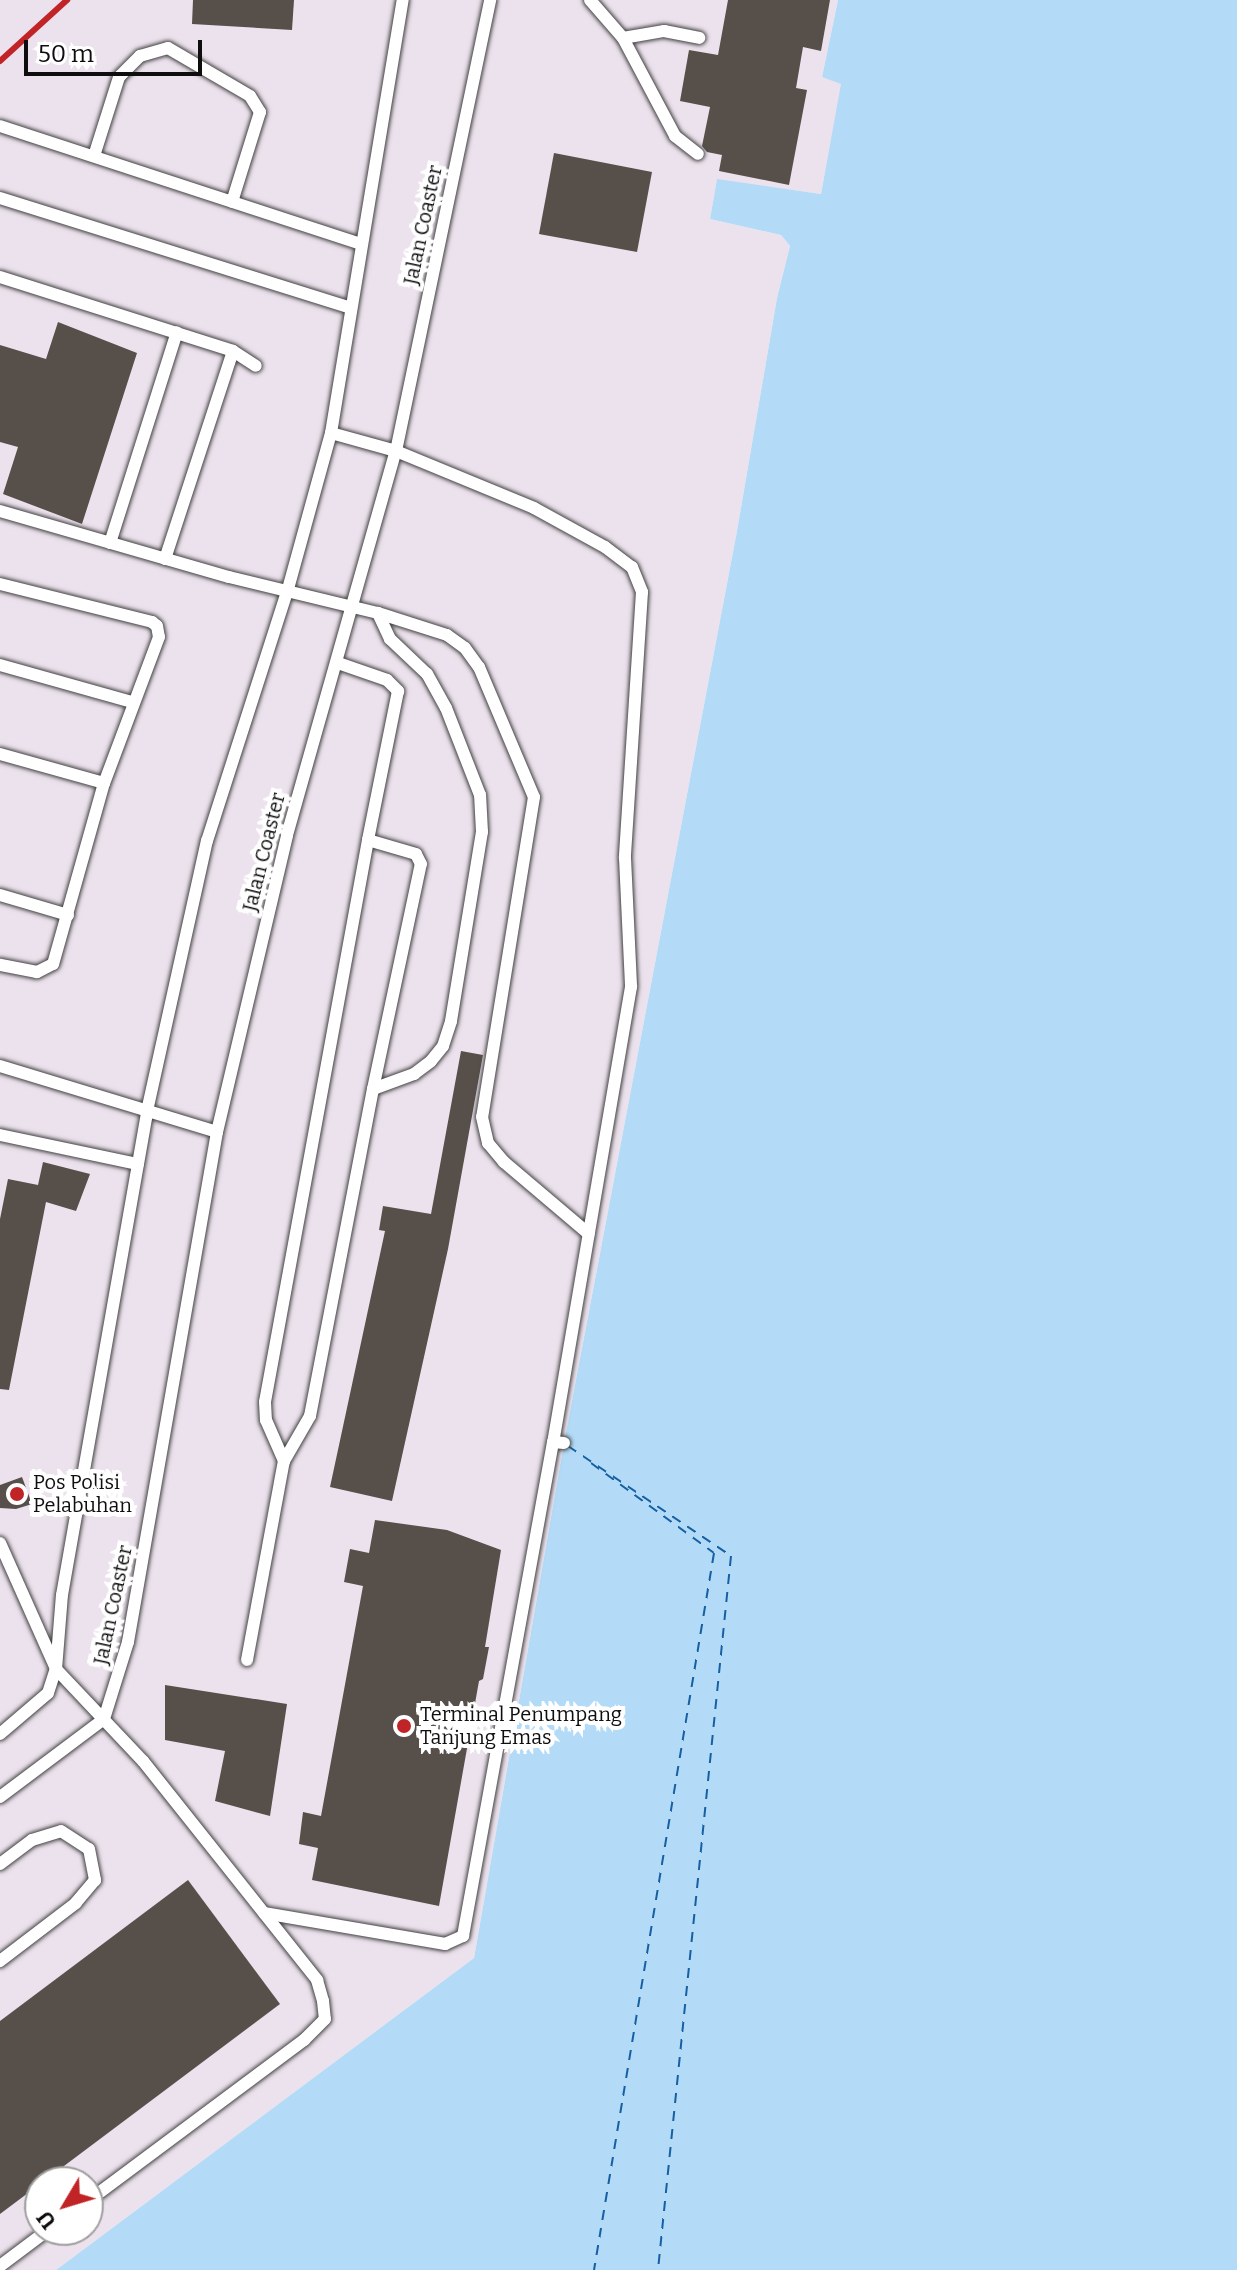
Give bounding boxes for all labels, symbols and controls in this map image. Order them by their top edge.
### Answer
scale bar [28,24,206,74]
text: 50 m [38,40,94,68]
street label: Jalan Coaster [399,163,447,287]
street label: Jalan Coaster [238,790,290,914]
place label: Pos Polisi Pelabuhan [33,1470,132,1517]
marker: Pos Polisi Pelabuhan [8,1485,26,1503]
street label: Jalan Coaster [89,1543,137,1667]
place label: Terminal Penumpang Tanjung Emas [420,1702,622,1749]
marker: Terminal Penumpang Tanjung Emas [395,1717,413,1735]
north arrow [24,2166,104,2246]
text: U [31,2205,62,2235]

